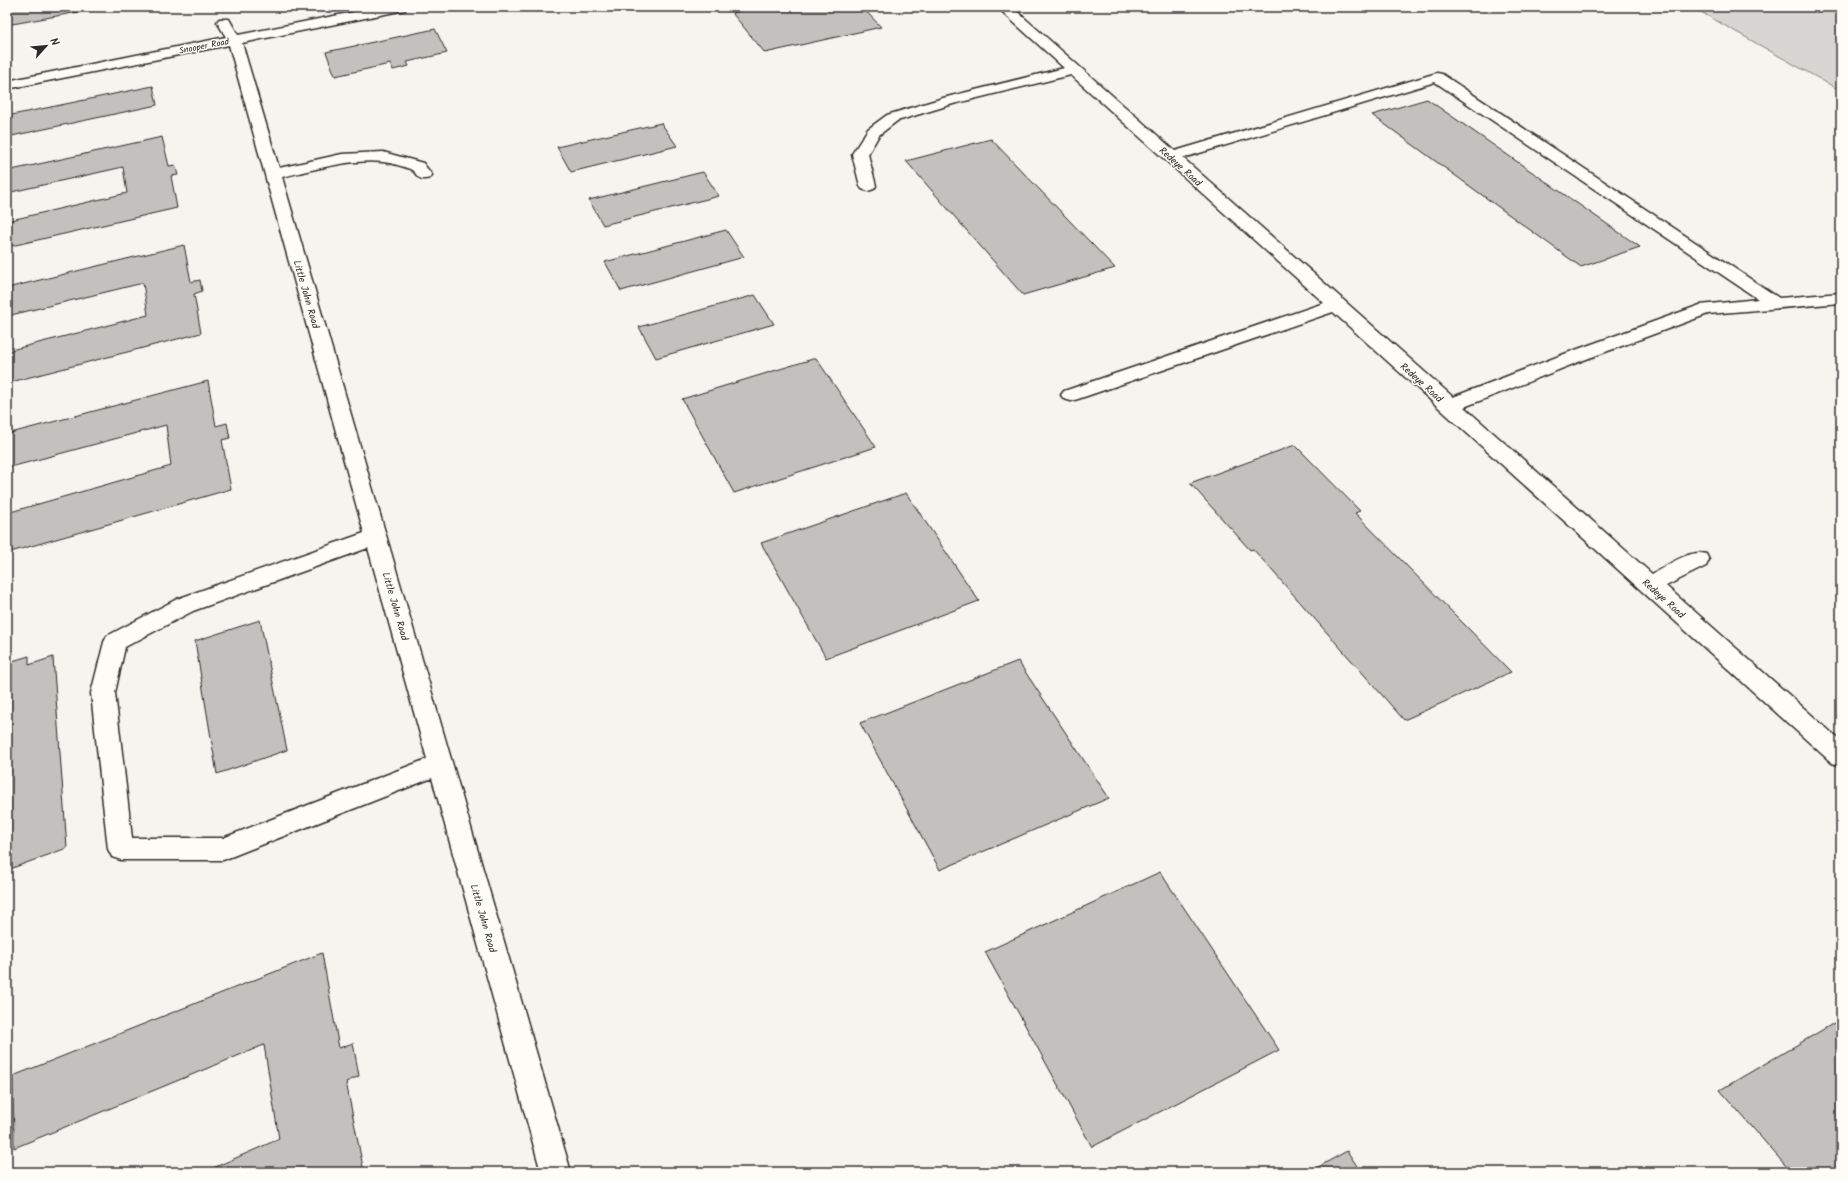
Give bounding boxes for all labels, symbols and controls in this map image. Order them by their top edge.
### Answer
north arrow [26,26,66,66]
street label: Snooper Road [178,34,231,59]
text: N [44,35,64,49]
street label: Redeye Road [1155,143,1206,191]
street label: Little John Road [289,258,324,331]
street label: Redeye Road [1396,359,1447,407]
street label: Little John Road [378,570,413,643]
street label: Redeye Road [1638,575,1689,623]
street label: Little John Road [466,882,501,955]

